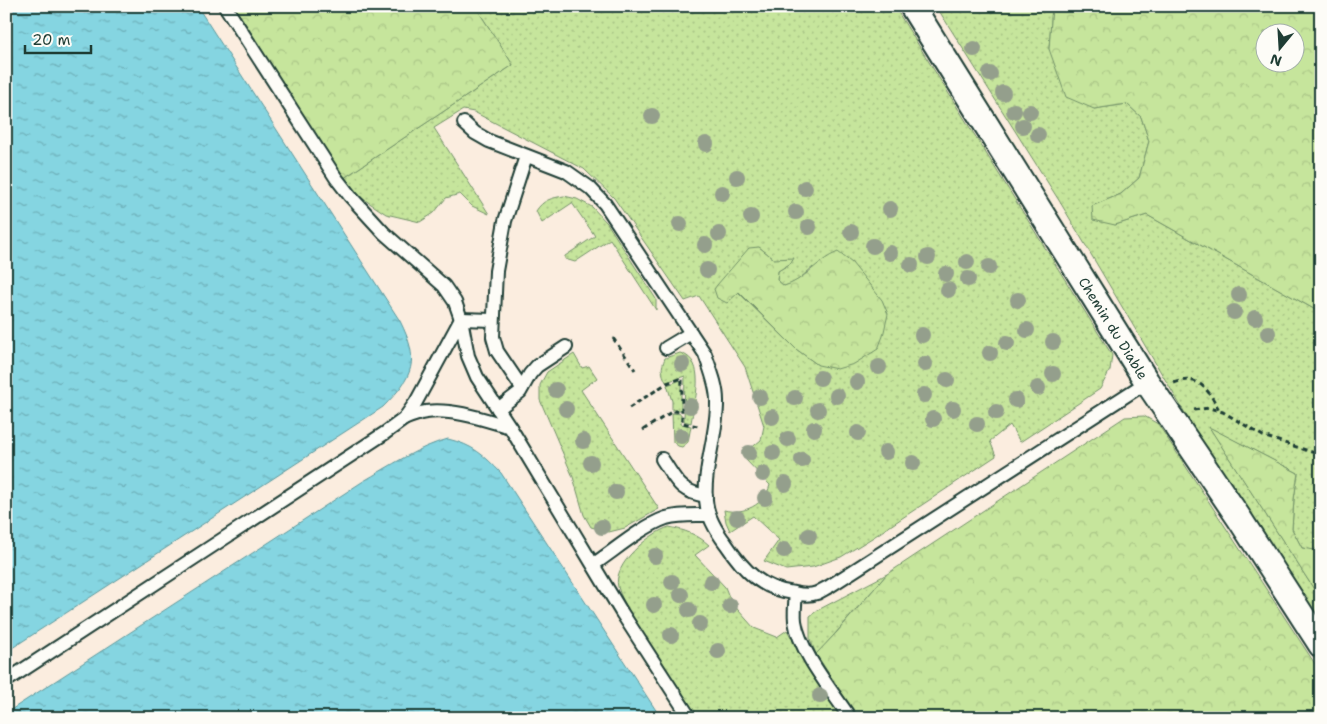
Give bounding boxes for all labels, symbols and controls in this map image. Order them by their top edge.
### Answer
scale bar [25,22,91,54]
north arrow [1254,22,1304,72]
text: 20 m [32,30,71,50]
text: N [1268,50,1284,71]
street label: Chemin du Diable [1075,274,1152,383]

